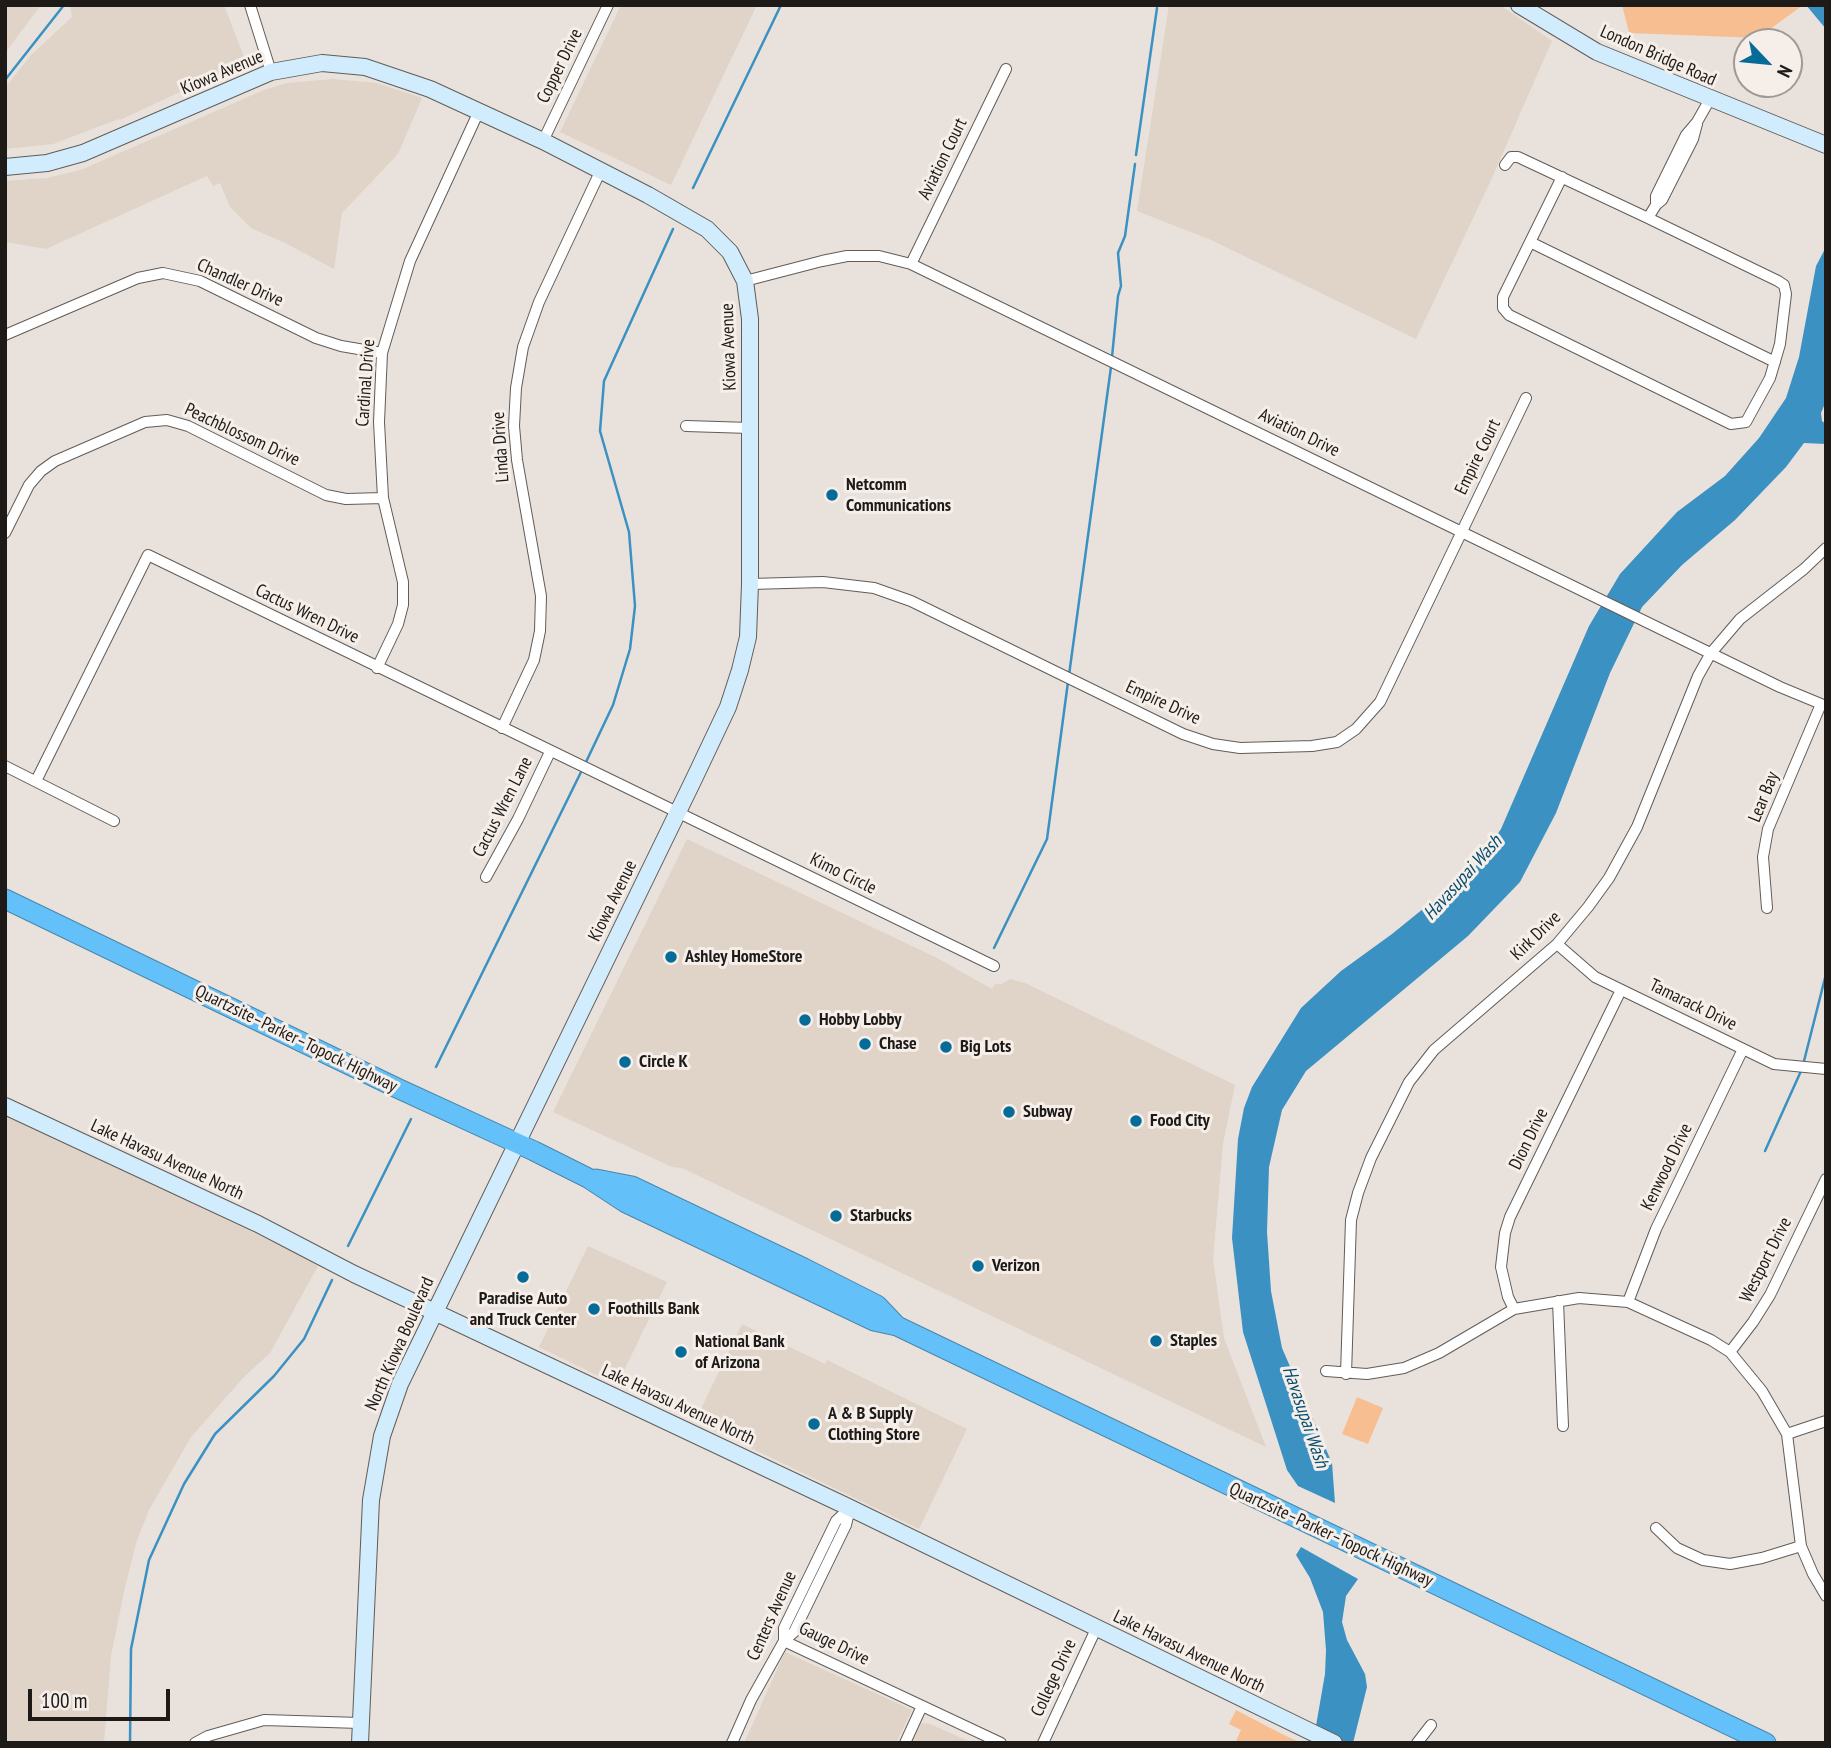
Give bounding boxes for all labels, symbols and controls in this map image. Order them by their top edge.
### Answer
street label: London Bridge Road [1597,21,1719,91]
street label: Copper Drive [533,25,587,107]
north arrow [1733,28,1803,98]
street label: Kiowa Avenue [177,46,267,100]
text: N [1772,61,1798,81]
street label: Aviation Court [914,115,972,203]
street label: Chandler Drive [194,254,286,312]
street label: Kiowa Avenue [717,303,741,391]
street label: Cardinal Drive [352,339,380,427]
street label: Peachblossom Drive [181,399,303,471]
street label: Aviation Drive [1255,404,1343,462]
street label: Linda Drive [488,411,514,483]
street label: Empire Court [1451,416,1505,498]
place label: Netcomm Communications [846,474,951,516]
marker: Netcomm Communications [824,487,840,503]
street label: Cactus Wren Drive [252,580,362,648]
street label: Empire Drive [1122,676,1204,730]
street label: Cactus Wren Lane [468,753,538,861]
street label: Lear Bay [1744,769,1784,825]
water label: Havasupai Wash [1419,831,1507,925]
street label: Kimo Circle [806,849,880,899]
street label: Kiowa Avenue [584,857,642,945]
street label: Kirk Drive [1506,907,1566,965]
place label: Ashley HomeStore [685,946,803,968]
marker: Ashley HomeStore [663,949,679,965]
street label: Tamarack Drive [1646,975,1740,1035]
street label: Quartzsite–Parker–Topock Highway [191,981,401,1097]
place label: Hobby Lobby [819,1009,901,1031]
marker: Hobby Lobby [797,1012,813,1028]
place label: Chase [879,1033,917,1055]
marker: Chase [857,1036,873,1052]
place label: Big Lots [960,1036,1011,1058]
marker: Big Lots [938,1039,954,1055]
place label: Circle K [639,1051,688,1073]
marker: Circle K [617,1054,633,1070]
place label: Subway [1023,1101,1072,1123]
marker: Subway [1001,1104,1017,1120]
street label: Dion Drive [1505,1105,1553,1173]
place label: Food City [1150,1110,1210,1132]
marker: Food City [1128,1113,1144,1129]
street label: Lake Havasu Avenue North [87,1115,247,1205]
street label: Kenwood Drive [1637,1120,1697,1214]
place label: Starbucks [850,1205,912,1227]
marker: Starbucks [828,1208,844,1224]
street label: Westport Drive [1735,1214,1797,1306]
place label: Verizon [992,1255,1040,1277]
marker: Verizon [970,1258,986,1274]
marker: Paradise Auto and Truck Center [515,1269,531,1285]
street label: North Kiowa Boulevard [361,1274,439,1414]
place label: Paradise Auto and Truck Center [470,1288,576,1330]
place label: Foothills Bank [608,1298,699,1320]
marker: Foothills Bank [586,1301,602,1317]
place label: Staples [1170,1330,1217,1352]
place label: National Bank of Arizona [695,1331,785,1374]
marker: Staples [1148,1333,1164,1349]
marker: National Bank of Arizona [673,1344,689,1360]
street label: Lake Havasu Avenue North [598,1360,758,1450]
water label: Havasupai Wash [1277,1363,1333,1471]
place label: A & B Supply Clothing Store [828,1403,920,1446]
marker: A & B Supply Clothing Store [806,1416,822,1432]
street label: Quartzsite–Parker–Topock Highway [1226,1478,1436,1592]
street label: Centers Avenue [743,1568,801,1664]
street label: Lake Havasu Avenue North [1110,1606,1268,1698]
street label: Gauge Drive [795,1618,873,1670]
street label: College Drive [1027,1636,1081,1720]
scale bar [32,1674,173,1718]
text: 100 m [41,1687,87,1714]

